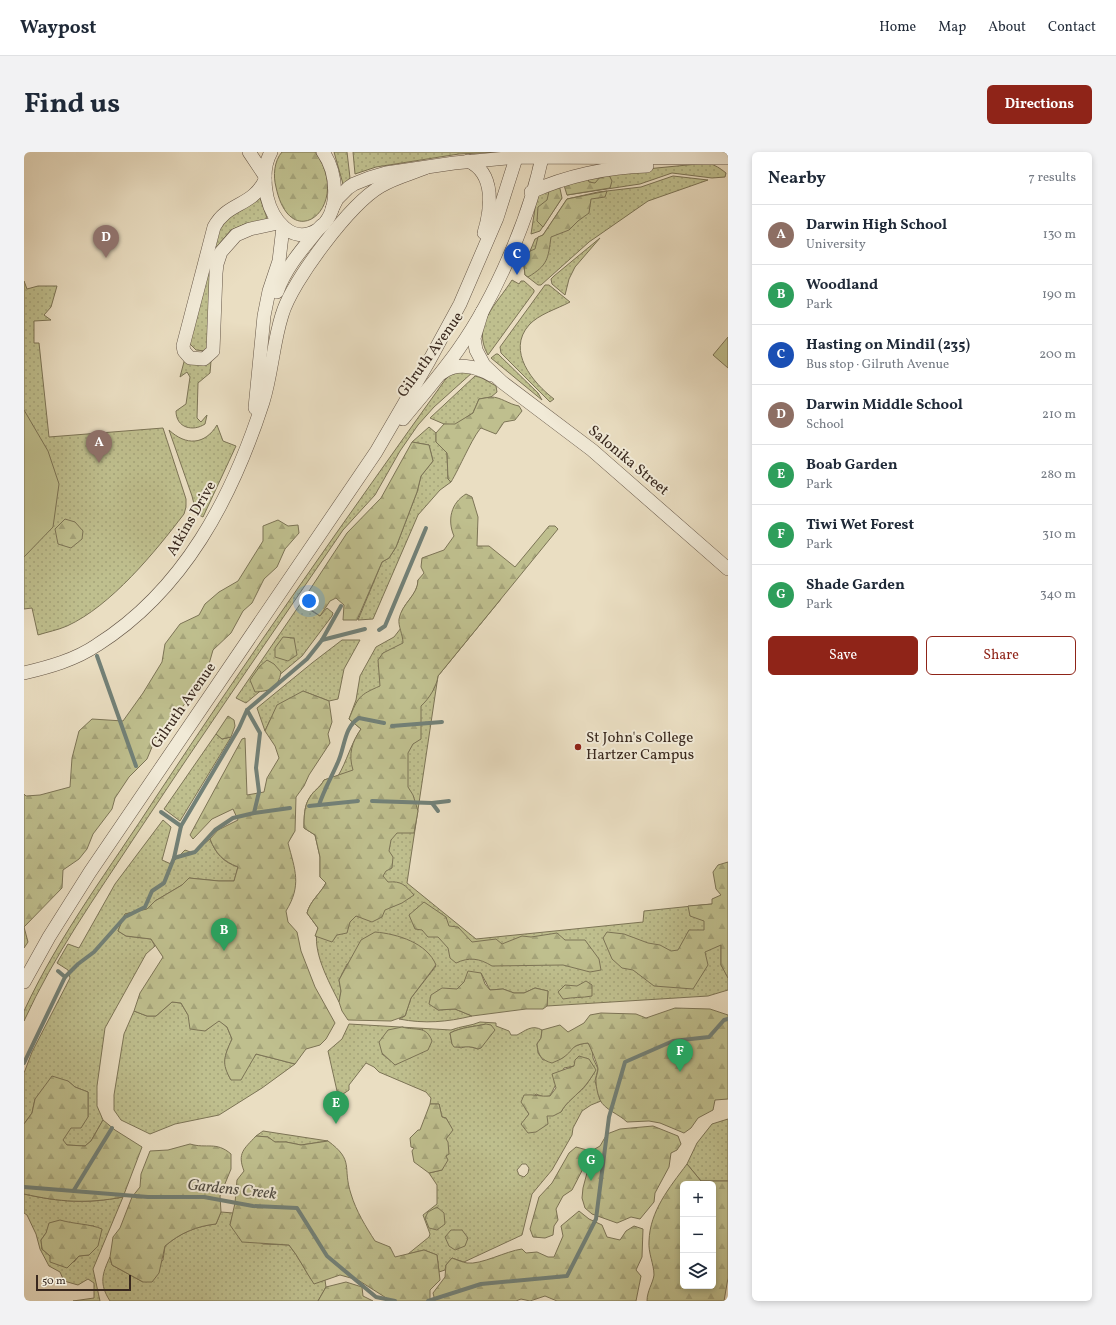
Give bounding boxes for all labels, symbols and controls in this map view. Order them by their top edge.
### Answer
text: Waypost [20,15,96,41]
text: Home [879,18,916,37]
text: Map [938,18,966,37]
text: About [988,18,1026,37]
text: Contact [1048,18,1096,37]
text: Find us [24,85,120,124]
button: Directions [987,85,1092,124]
text: Nearby [768,167,826,190]
text: 7 results [1029,169,1076,187]
text: Darwin High School [806,215,947,236]
pin: D [93,225,119,258]
text: A [776,226,786,244]
text: 130 m [1043,226,1076,244]
text: University [806,236,866,254]
pin: C [504,242,530,275]
text: Woodland [806,275,878,296]
text: B [777,286,785,304]
text: 190 m [1042,286,1076,304]
text: Park [806,296,833,314]
street label: Gilruth Avenue [393,308,469,402]
text: Hasting on Mindil (235) [806,335,970,356]
text: C [777,346,785,364]
text: 200 m [1039,346,1076,364]
text: Bus stop · Gilruth Avenue [806,356,949,374]
text: Darwin Middle School [806,395,963,416]
text: D [776,406,786,424]
text: 210 m [1042,406,1076,424]
text: School [806,416,844,434]
street label: Salonika Street [583,421,673,501]
pin: A [86,430,112,463]
text: Boab Garden [806,455,898,476]
text: E [777,466,785,484]
text: 280 m [1040,466,1076,484]
text: Park [806,476,833,494]
street label: Atkins Drive [162,478,222,560]
text: Tiwi Wet Forest [806,515,914,536]
text: F [777,526,785,544]
text: 310 m [1042,526,1076,544]
text: Park [806,536,833,554]
text: Shade Garden [806,575,905,596]
text: G [776,586,786,604]
text: 340 m [1040,586,1076,604]
your location [299,591,319,611]
text: Park [806,596,833,614]
button: Save [768,636,918,675]
button: Share [926,636,1076,675]
street label: Gilruth Avenue [146,659,222,753]
place label: St John's College Hartzer Campus [586,728,694,766]
marker: St John's College Hartzer Campus [573,742,583,752]
pin: B [211,918,237,951]
pin: F [667,1039,693,1072]
pin: E [323,1091,349,1124]
pin: G [578,1148,604,1181]
water label: Gardens Creek [186,1174,278,1206]
map controls [680,1181,716,1289]
button: + [680,1181,716,1217]
button: − [680,1217,716,1253]
button: layers [680,1253,716,1289]
scale bar [36,1273,131,1292]
text: 50 m [42,1274,66,1289]

